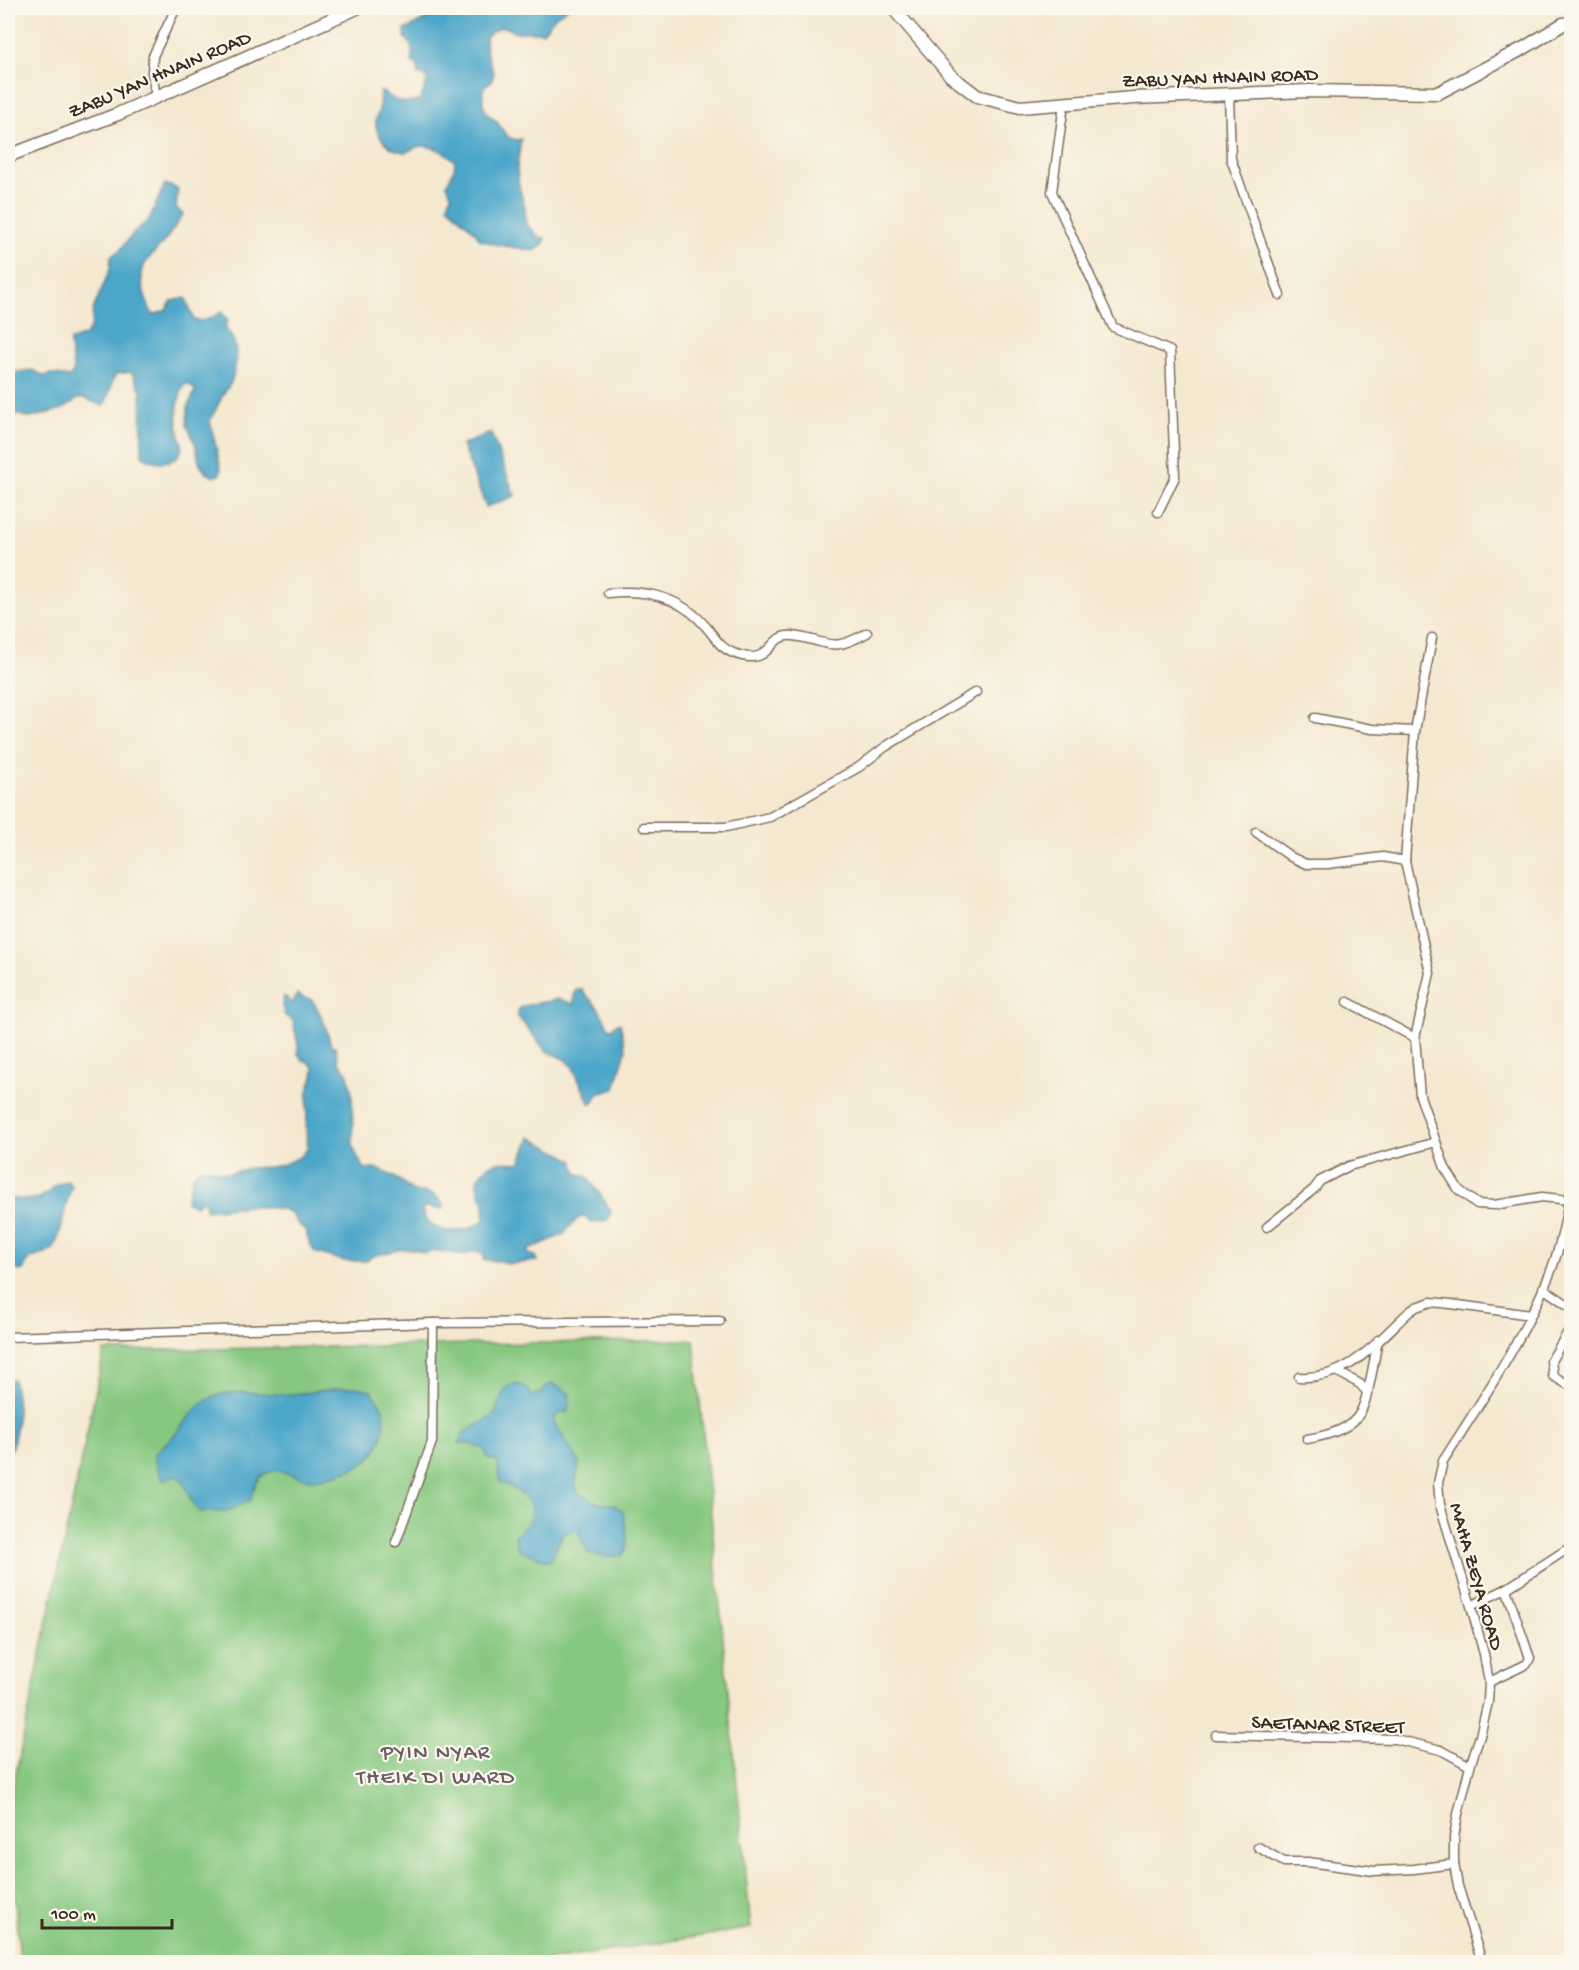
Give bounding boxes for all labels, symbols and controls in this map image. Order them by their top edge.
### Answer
street label: ZABU YAN HNAIN ROAD [66,27,256,125]
street label: ZABU YAN HNAIN ROAD [1122,65,1320,94]
street label: MAHA ZEYA ROAD [1443,1501,1507,1654]
street label: SAETANAR STREET [1251,1712,1406,1741]
district label: PYIN NYAR THEIK DI WARD [354,1741,516,1792]
scale bar [42,1892,172,1930]
text: 100 m [50,1905,96,1926]

